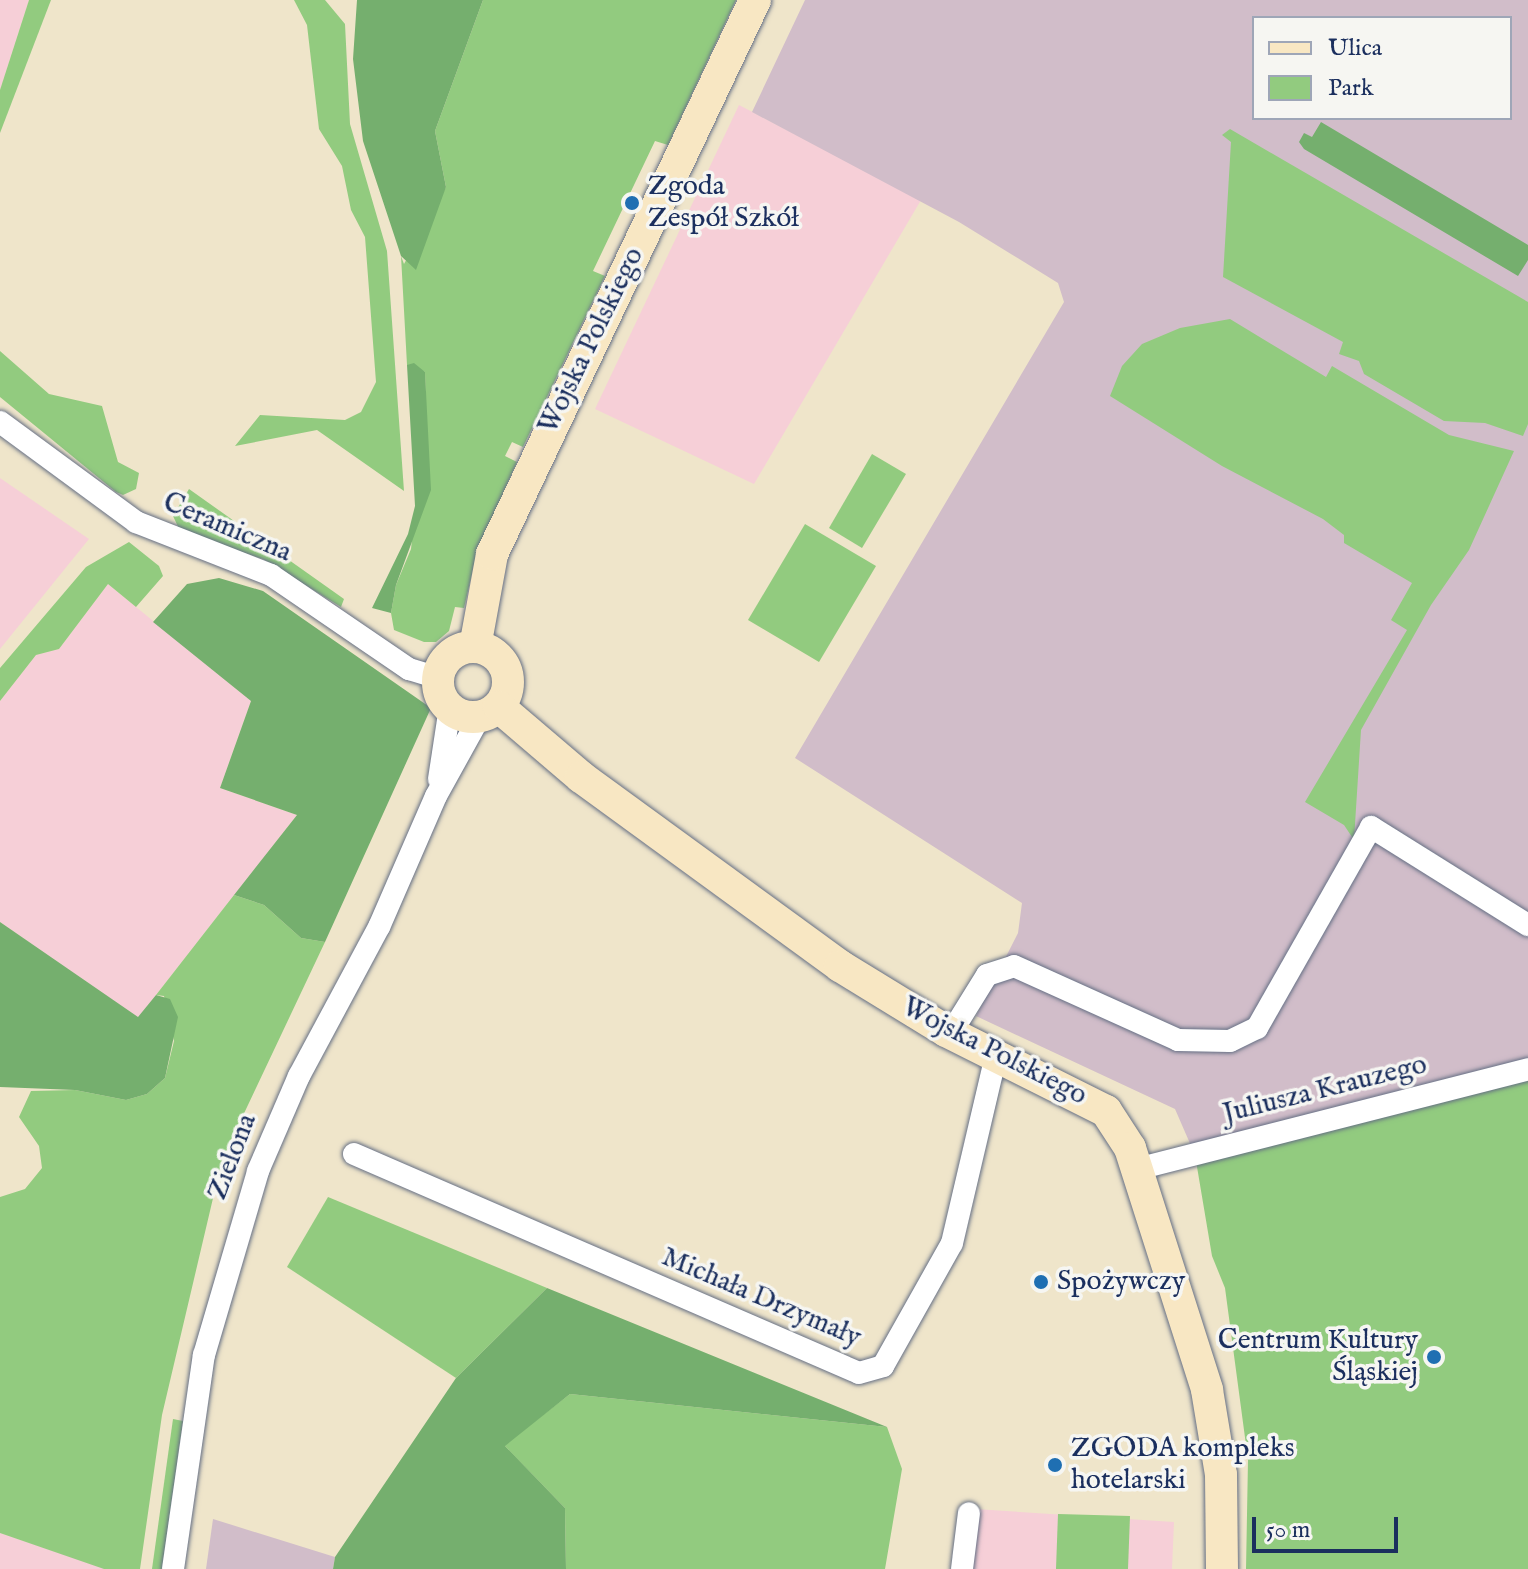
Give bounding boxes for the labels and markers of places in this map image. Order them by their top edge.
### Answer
place label: Zgoda Zespół Szkół [648,170,799,236]
marker: Zgoda Zespół Szkół [623,194,641,212]
place label: Spożywczy [1057,1265,1185,1299]
marker: Spożywczy [1032,1273,1050,1291]
place label: Centrum Kultury Śląskiej [1218,1324,1418,1390]
marker: Centrum Kultury Śląskiej [1425,1348,1443,1366]
place label: ZGODA kompleks hotelarski [1071,1432,1294,1498]
marker: ZGODA kompleks hotelarski [1046,1456,1064,1474]

